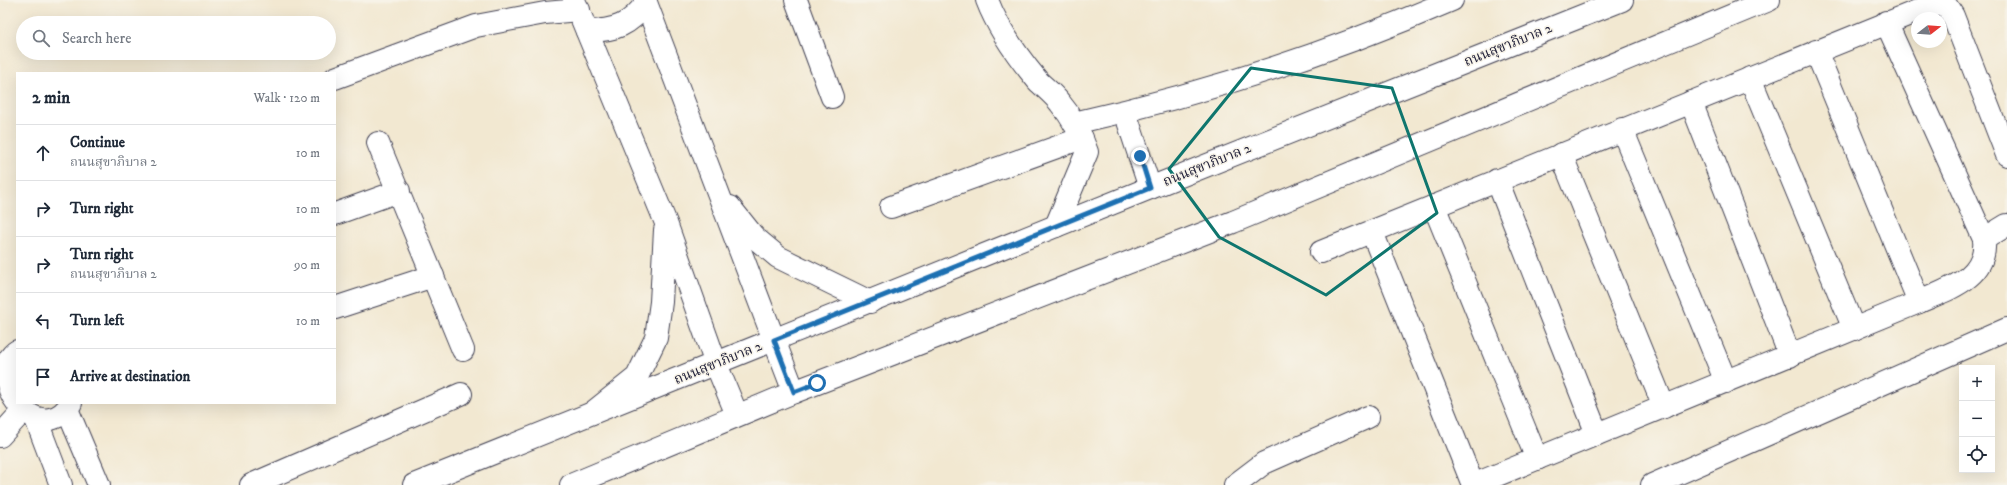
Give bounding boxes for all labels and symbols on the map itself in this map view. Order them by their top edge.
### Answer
north arrow [1911,12,1947,48]
street label: ถนนสุขาภิบาล 2 [1461,19,1555,71]
street label: ถนนสุขาภิบาล 2 [1160,139,1254,191]
route end [1131,147,1149,165]
street label: ถนนสุขาภิบาล 2 [671,337,765,389]
route start [808,374,826,392]

